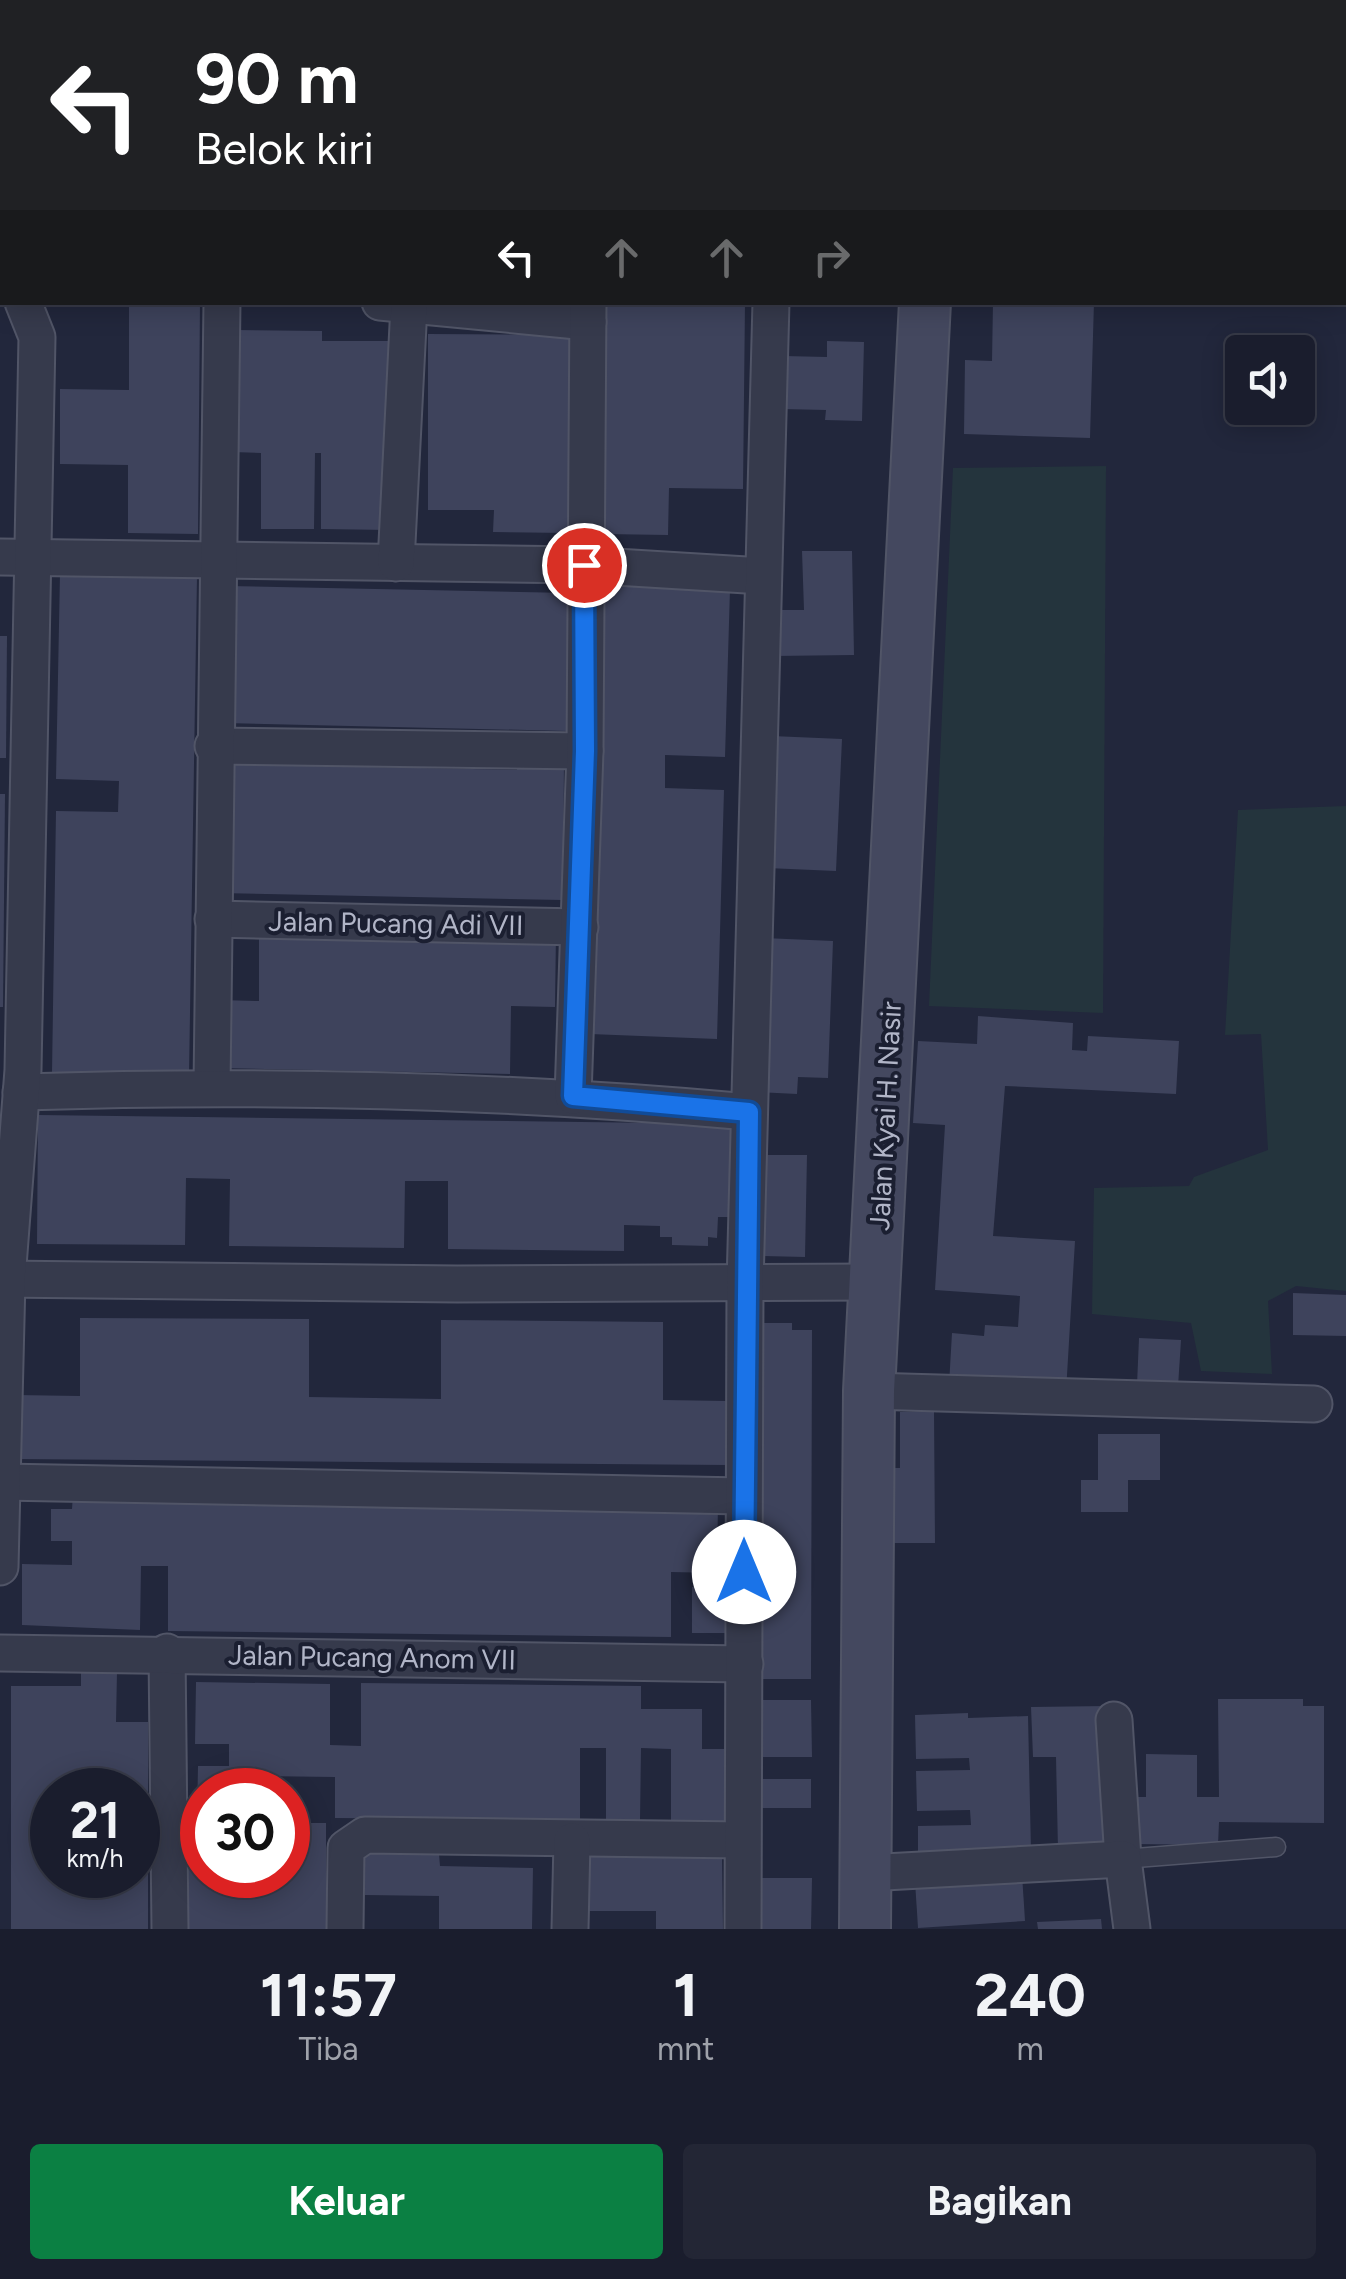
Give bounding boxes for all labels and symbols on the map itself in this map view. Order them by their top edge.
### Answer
pin [542,523,627,608]
street label: Jalan Pucang Adi VII [268,904,524,942]
street label: Jalan Kyai H. Nasir [862,1000,908,1231]
position arrow [692,1520,796,1624]
street label: Jalan Pucang Anom VII [228,1637,516,1677]
speed limit sign: 30 [180,1768,310,1898]

